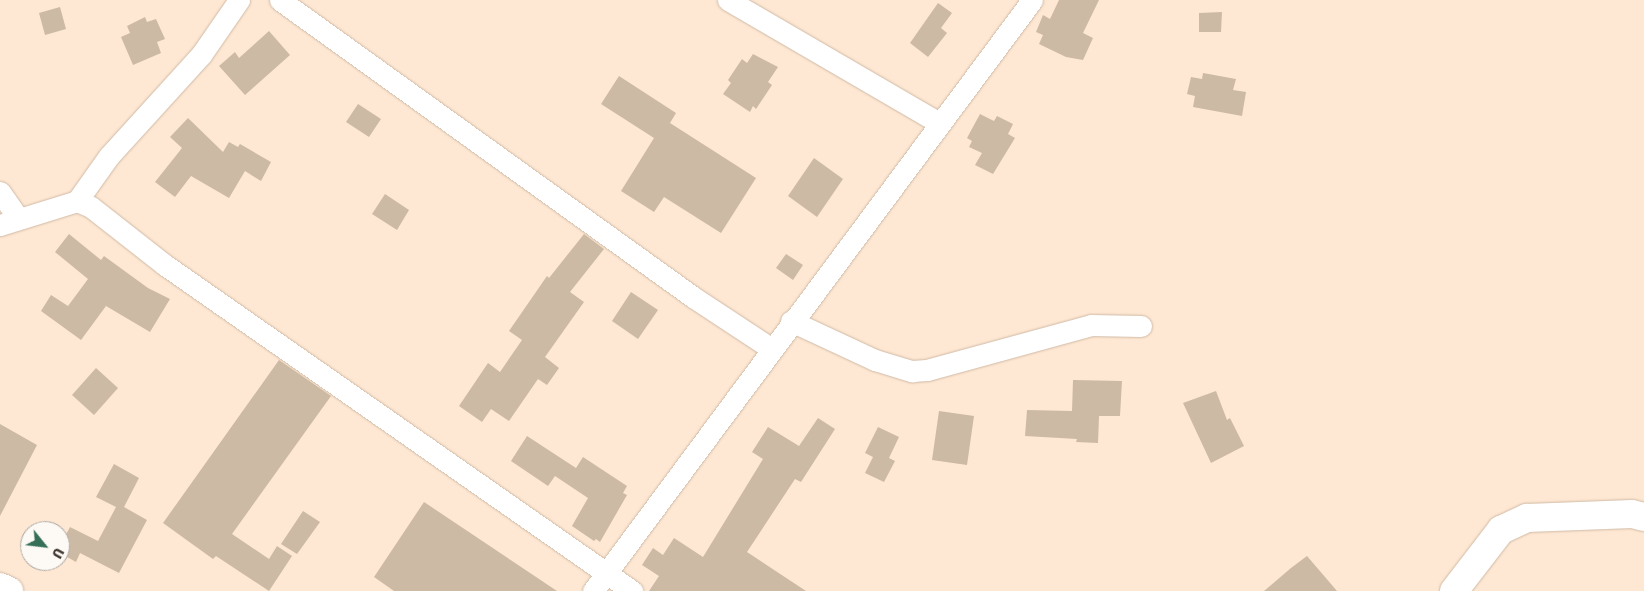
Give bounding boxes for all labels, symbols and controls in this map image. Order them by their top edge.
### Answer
north arrow [20,521,70,571]
text: U [48,545,67,561]

